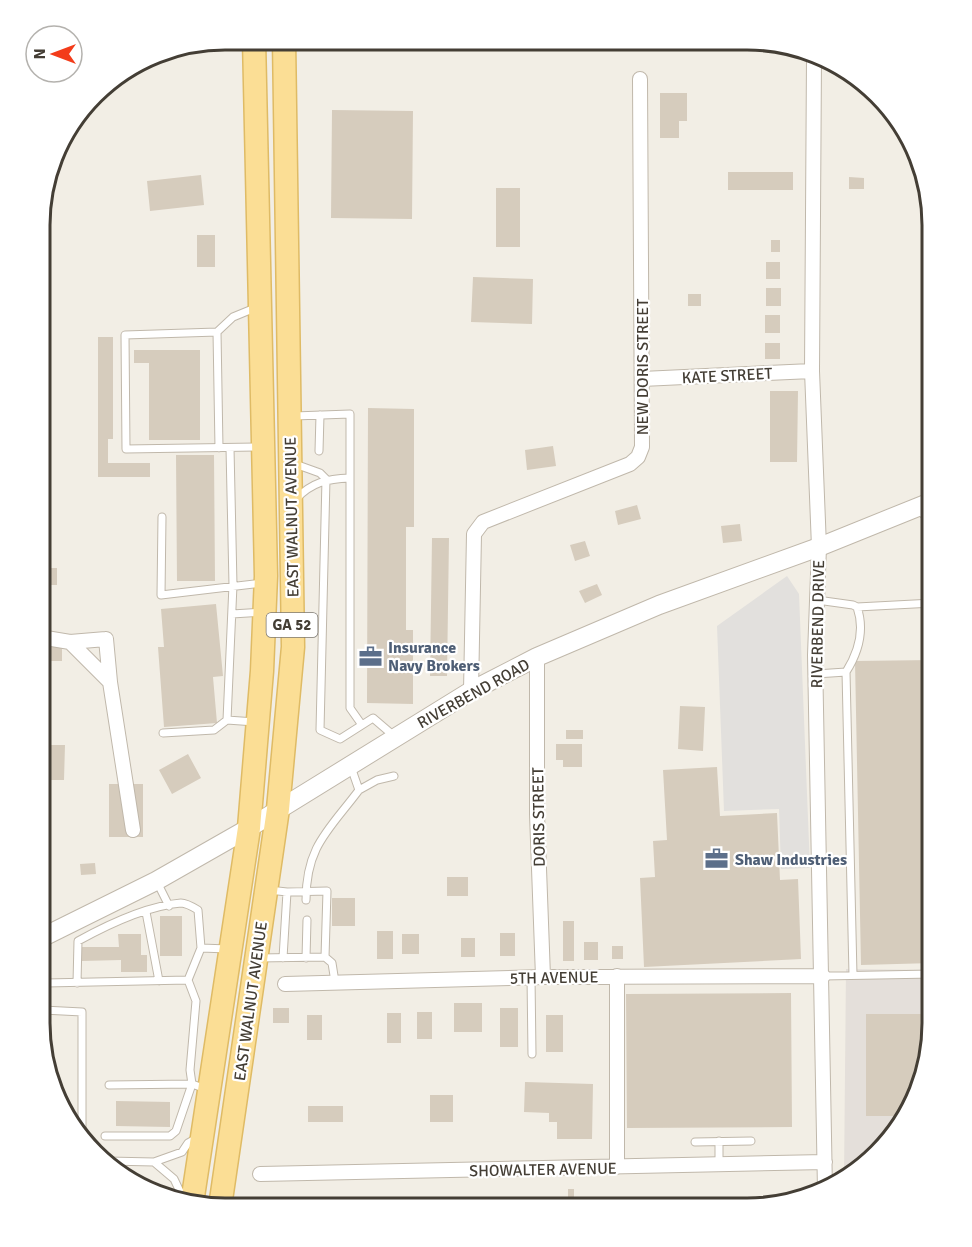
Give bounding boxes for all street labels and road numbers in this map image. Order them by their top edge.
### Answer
street label: NEW DORIS STREET [633,299,653,435]
street label: KATE STREET [681,364,773,388]
street label: EAST WALNUT AVENUE [281,436,303,597]
street label: RIVERBEND DRIVE [807,560,829,688]
road number: GA 52 [266,613,318,637]
street label: RIVERBEND ROAD [414,655,533,733]
street label: DORIS STREET [528,767,550,867]
street label: EAST WALNUT AVENUE [230,920,272,1082]
street label: 5TH AVENUE [510,967,599,989]
street label: SHOWALTER AVENUE [469,1159,617,1181]

